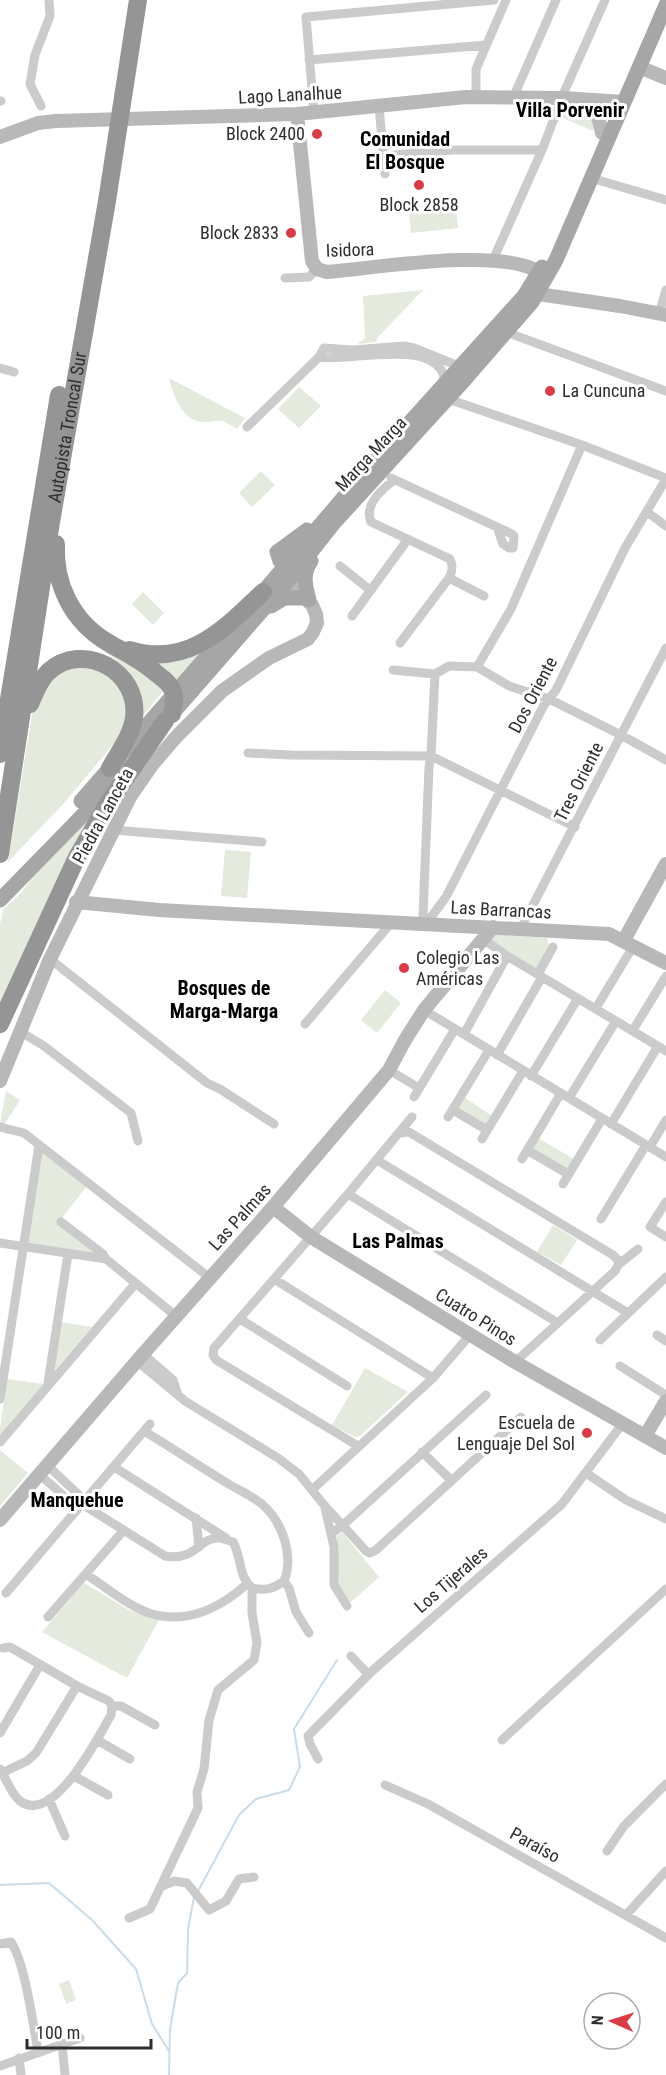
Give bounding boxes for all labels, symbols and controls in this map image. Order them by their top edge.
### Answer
street label: Lago Lanalhue [238,81,342,108]
district label: Villa Porvenir [516,98,625,122]
place label: Block 2400 [226,123,305,144]
marker: Block 2400 [310,127,324,141]
district label: Comunidad El Bosque [360,127,450,174]
marker: Block 2858 [412,178,426,192]
place label: Block 2858 [379,194,459,215]
place label: Block 2833 [200,222,279,243]
marker: Block 2833 [284,226,298,240]
street label: Isidora [325,238,375,261]
street label: Autopista Troncal Sur [44,350,91,504]
place label: La Cuncuna [562,380,645,401]
marker: La Cuncuna [543,384,557,398]
street label: Marga Marga [331,412,410,495]
street label: Dos Oriente [504,653,561,736]
street label: Tres Oriente [550,739,607,825]
street label: Piedra Lanceta [68,764,137,867]
street label: Las Barrancas [450,896,552,923]
place label: Colegio Las Américas [416,947,499,989]
marker: Colegio Las Américas [397,961,411,975]
district label: Bosques de Marga-Marga [170,976,278,1023]
street label: Las Palmas [204,1179,275,1254]
district label: Las Palmas [352,1229,444,1253]
street label: Cuatro Pinos [432,1283,521,1350]
place label: Escuela de Lenguaje Del Sol [457,1412,575,1454]
marker: Escuela de Lenguaje Del Sol [580,1426,594,1440]
district label: Manquehue [30,1488,124,1512]
street label: Los Tijerales [410,1542,492,1617]
street label: Paraíso [507,1822,564,1867]
north arrow [582,1991,642,2051]
scale bar [27,2012,152,2050]
text: N [588,2015,607,2026]
text: 100 m [36,2022,80,2043]

